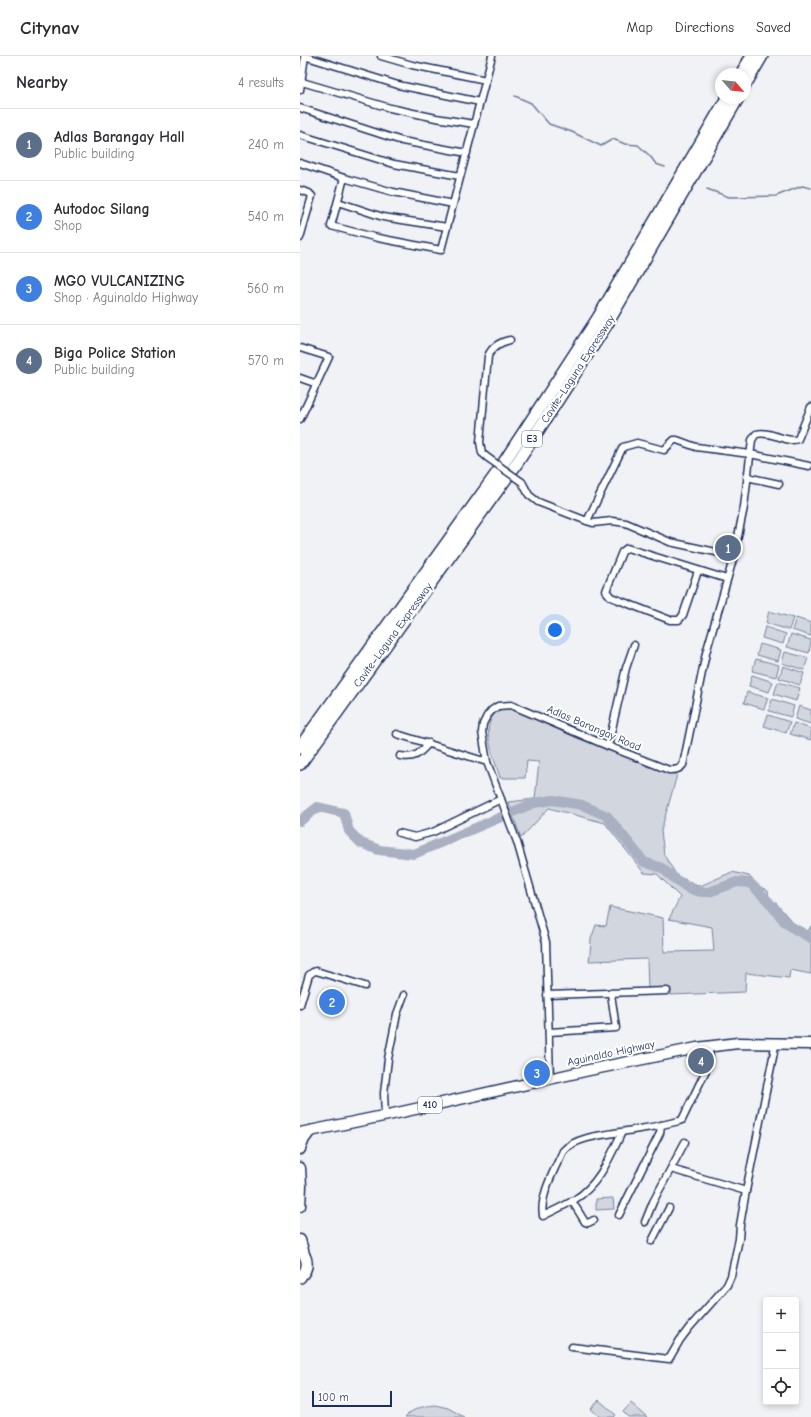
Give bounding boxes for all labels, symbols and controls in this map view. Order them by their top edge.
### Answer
text: Citynav [20,17,79,39]
text: Map [626,19,653,36]
text: Directions [675,19,734,36]
text: Saved [756,19,791,36]
north arrow [715,68,751,104]
text: Nearby [16,73,67,92]
text: 4 results [238,75,284,90]
text: Adlas Barangay Hall [54,128,185,146]
text: 1 [26,137,32,152]
text: 240 m [248,137,284,152]
text: Public building [54,146,135,161]
text: Autodoc Silang [54,200,150,218]
text: 2 [26,209,32,224]
text: 540 m [248,209,284,224]
text: Shop [54,218,82,233]
text: MGO VULCANIZING [54,272,185,290]
text: 3 [26,281,32,296]
text: 560 m [247,281,284,296]
text: Shop · Aguinaldo Highway [54,290,198,305]
street label: Cavite–Laguna Expressway [538,313,618,425]
text: Biga Police Station [54,344,176,362]
text: 4 [26,353,32,368]
text: 570 m [248,353,284,368]
text: Public building [54,362,135,377]
road number: E3 [522,431,542,447]
pin: 1 [715,533,741,563]
street label: Cavite–Laguna Expressway [351,580,435,690]
your location [545,620,565,640]
street label: Adlas Barangay Road [545,702,643,754]
pin: 2 [319,987,345,1017]
street label: Aguinaldo Highway [566,1037,656,1069]
pin: 4 [688,1046,714,1076]
pin: 3 [524,1058,550,1088]
road number: 410 [418,1097,442,1113]
map controls [763,1297,799,1405]
button: + [763,1297,799,1333]
button: − [763,1333,799,1369]
button: locate [763,1369,799,1405]
scale bar [312,1389,392,1408]
text: 100 m [318,1391,349,1404]

